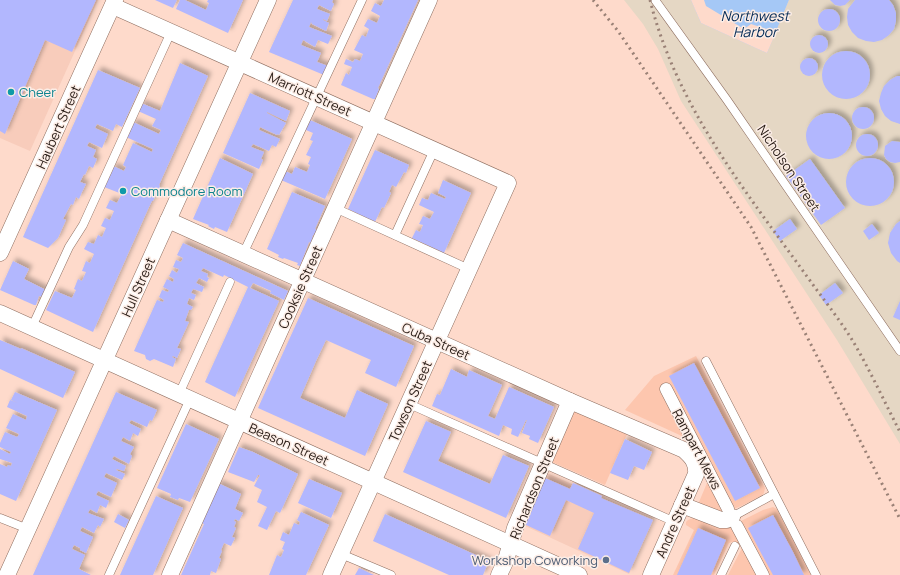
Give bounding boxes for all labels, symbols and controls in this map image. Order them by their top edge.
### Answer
water label: Northwest Harbor [721,6,791,41]
street label: Marriott Street [266,68,354,120]
street label: Haubert Street [32,82,84,172]
place label: Cheer [19,83,56,101]
marker: Cheer [6,87,16,97]
street label: Nicholson Street [753,121,825,215]
place label: Commodore Room [131,182,242,200]
marker: Commodore Room [118,186,128,196]
street label: Cooksie Street [274,243,326,331]
street label: Hull Street [117,254,159,320]
street label: Cuba Street [399,318,473,364]
street label: Towson Street [384,358,436,444]
street label: Rampart Mews [668,406,726,493]
street label: Beason Street [246,418,332,470]
street label: Richardson Street [505,434,563,542]
street label: Andre Street [651,483,699,561]
place label: Workshop Coworking [472,551,598,569]
marker: Workshop Coworking [601,555,611,565]

